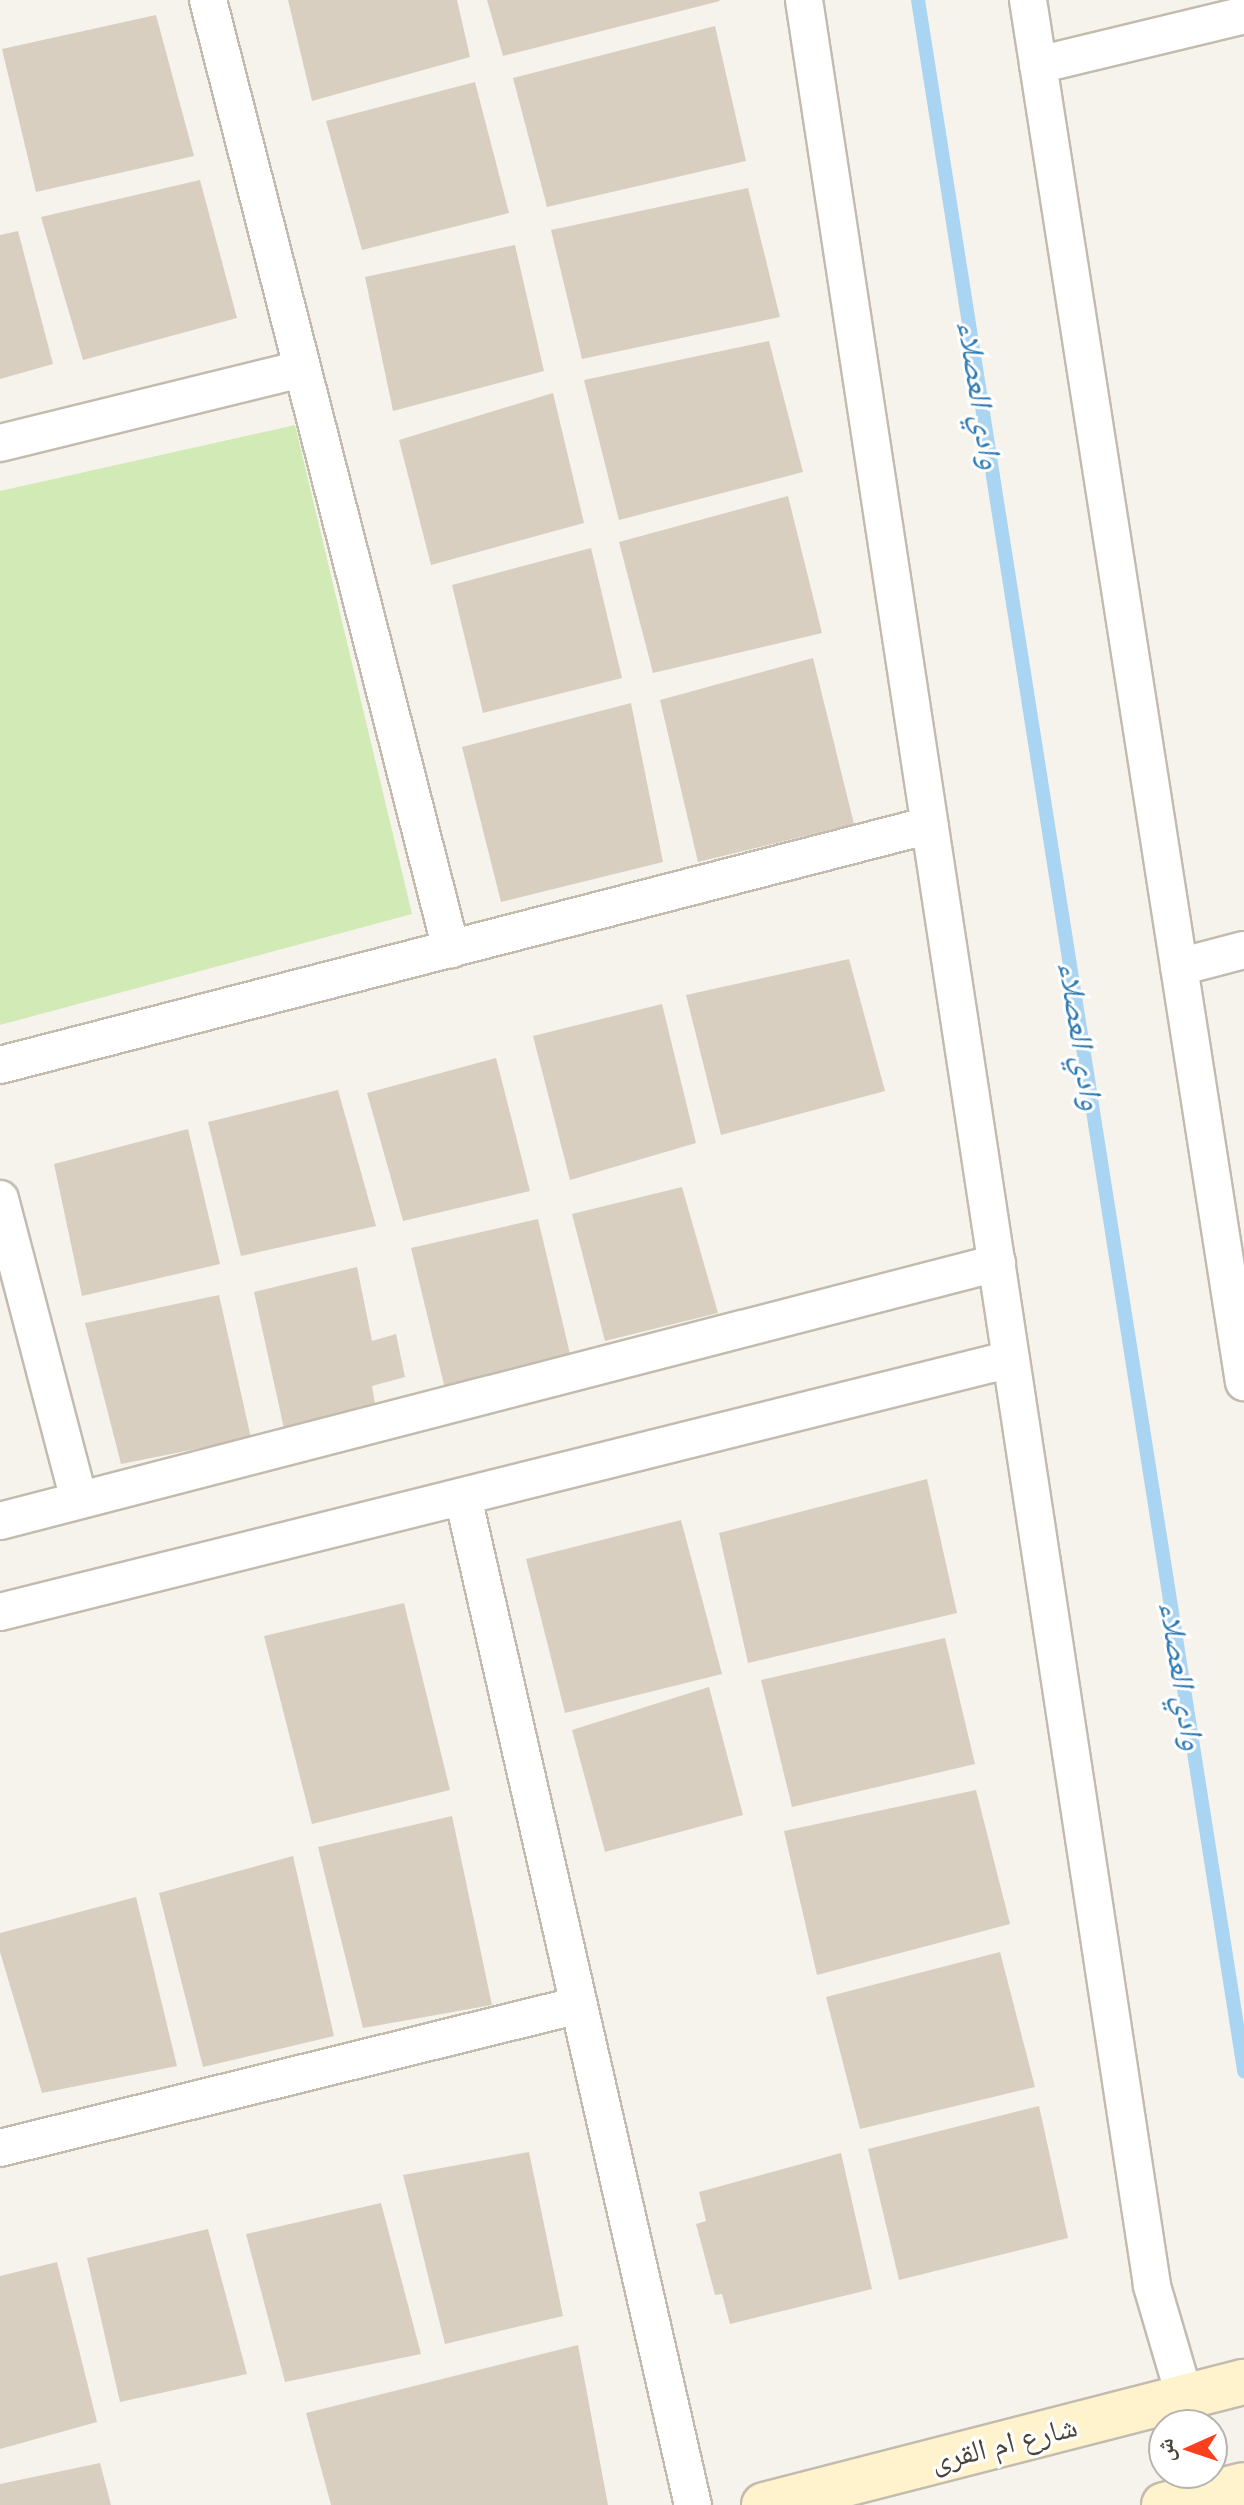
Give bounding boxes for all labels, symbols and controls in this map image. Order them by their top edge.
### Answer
water label: وادي العصلاء [949,318,1011,472]
water label: وادي العصلاء [1050,959,1112,1113]
water label: وادي العصلاء [1151,1599,1213,1753]
street label: شارع ام القرى [927,2408,1081,2480]
north arrow [1148,2409,1228,2489]
text: ش [1151,2438,1180,2463]

